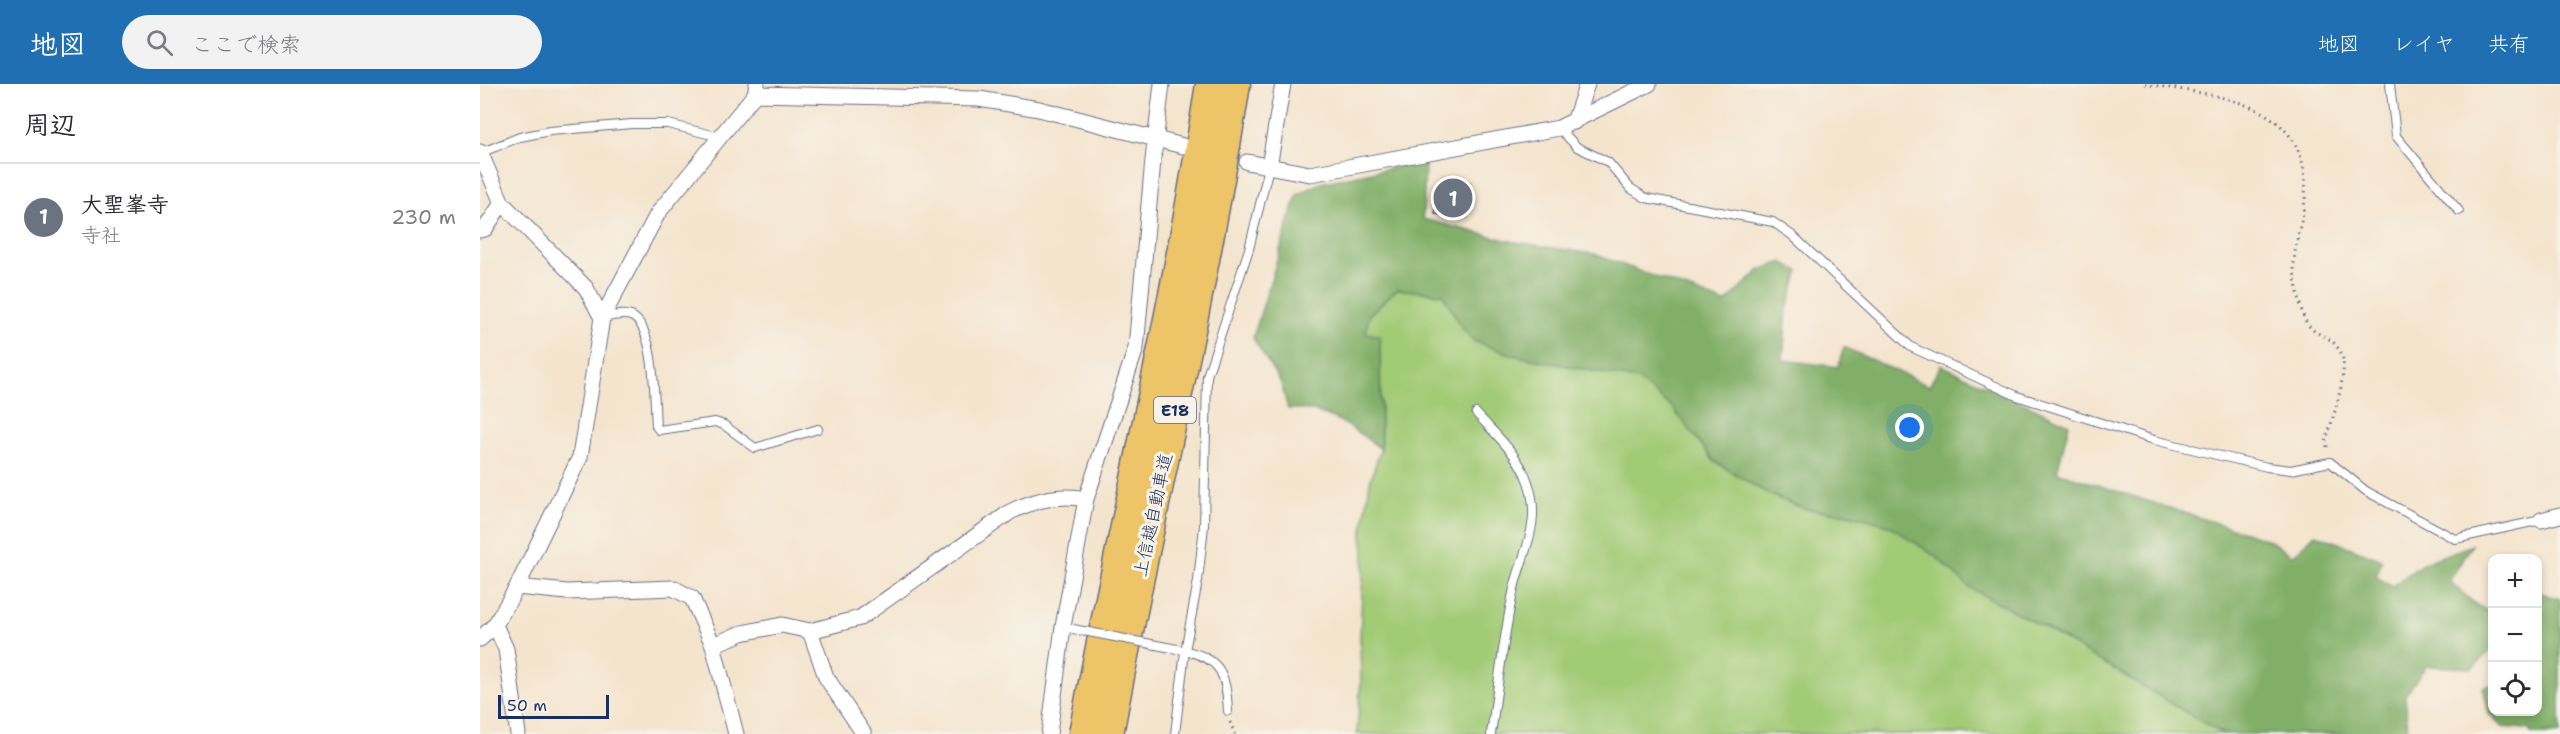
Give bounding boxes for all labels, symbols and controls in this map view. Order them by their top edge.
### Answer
search box [122,15,542,69]
text: 地図 [30,25,86,63]
icon: search [143,26,176,59]
text: ここで検索 [191,30,301,59]
text: 地図 [2318,30,2360,58]
text: レイヤ [2393,30,2455,58]
text: 共有 [2488,30,2530,58]
text: 周辺 [24,107,76,142]
pin: 1 [1434,176,1472,220]
text: 大聖峯寺 [81,190,169,219]
text: 1 [39,204,48,230]
text: 230 m [391,204,456,230]
text: 寺社 [81,222,121,248]
road number: E18 [1154,397,1196,423]
your location [1895,413,1924,442]
street label: 上信越自動車道 [1128,451,1178,579]
map controls [2488,554,2542,716]
button: + [2488,554,2542,608]
button: − [2488,608,2542,662]
button: locate [2488,662,2542,716]
scale bar [498,692,609,720]
text: 50 m [507,695,547,716]

